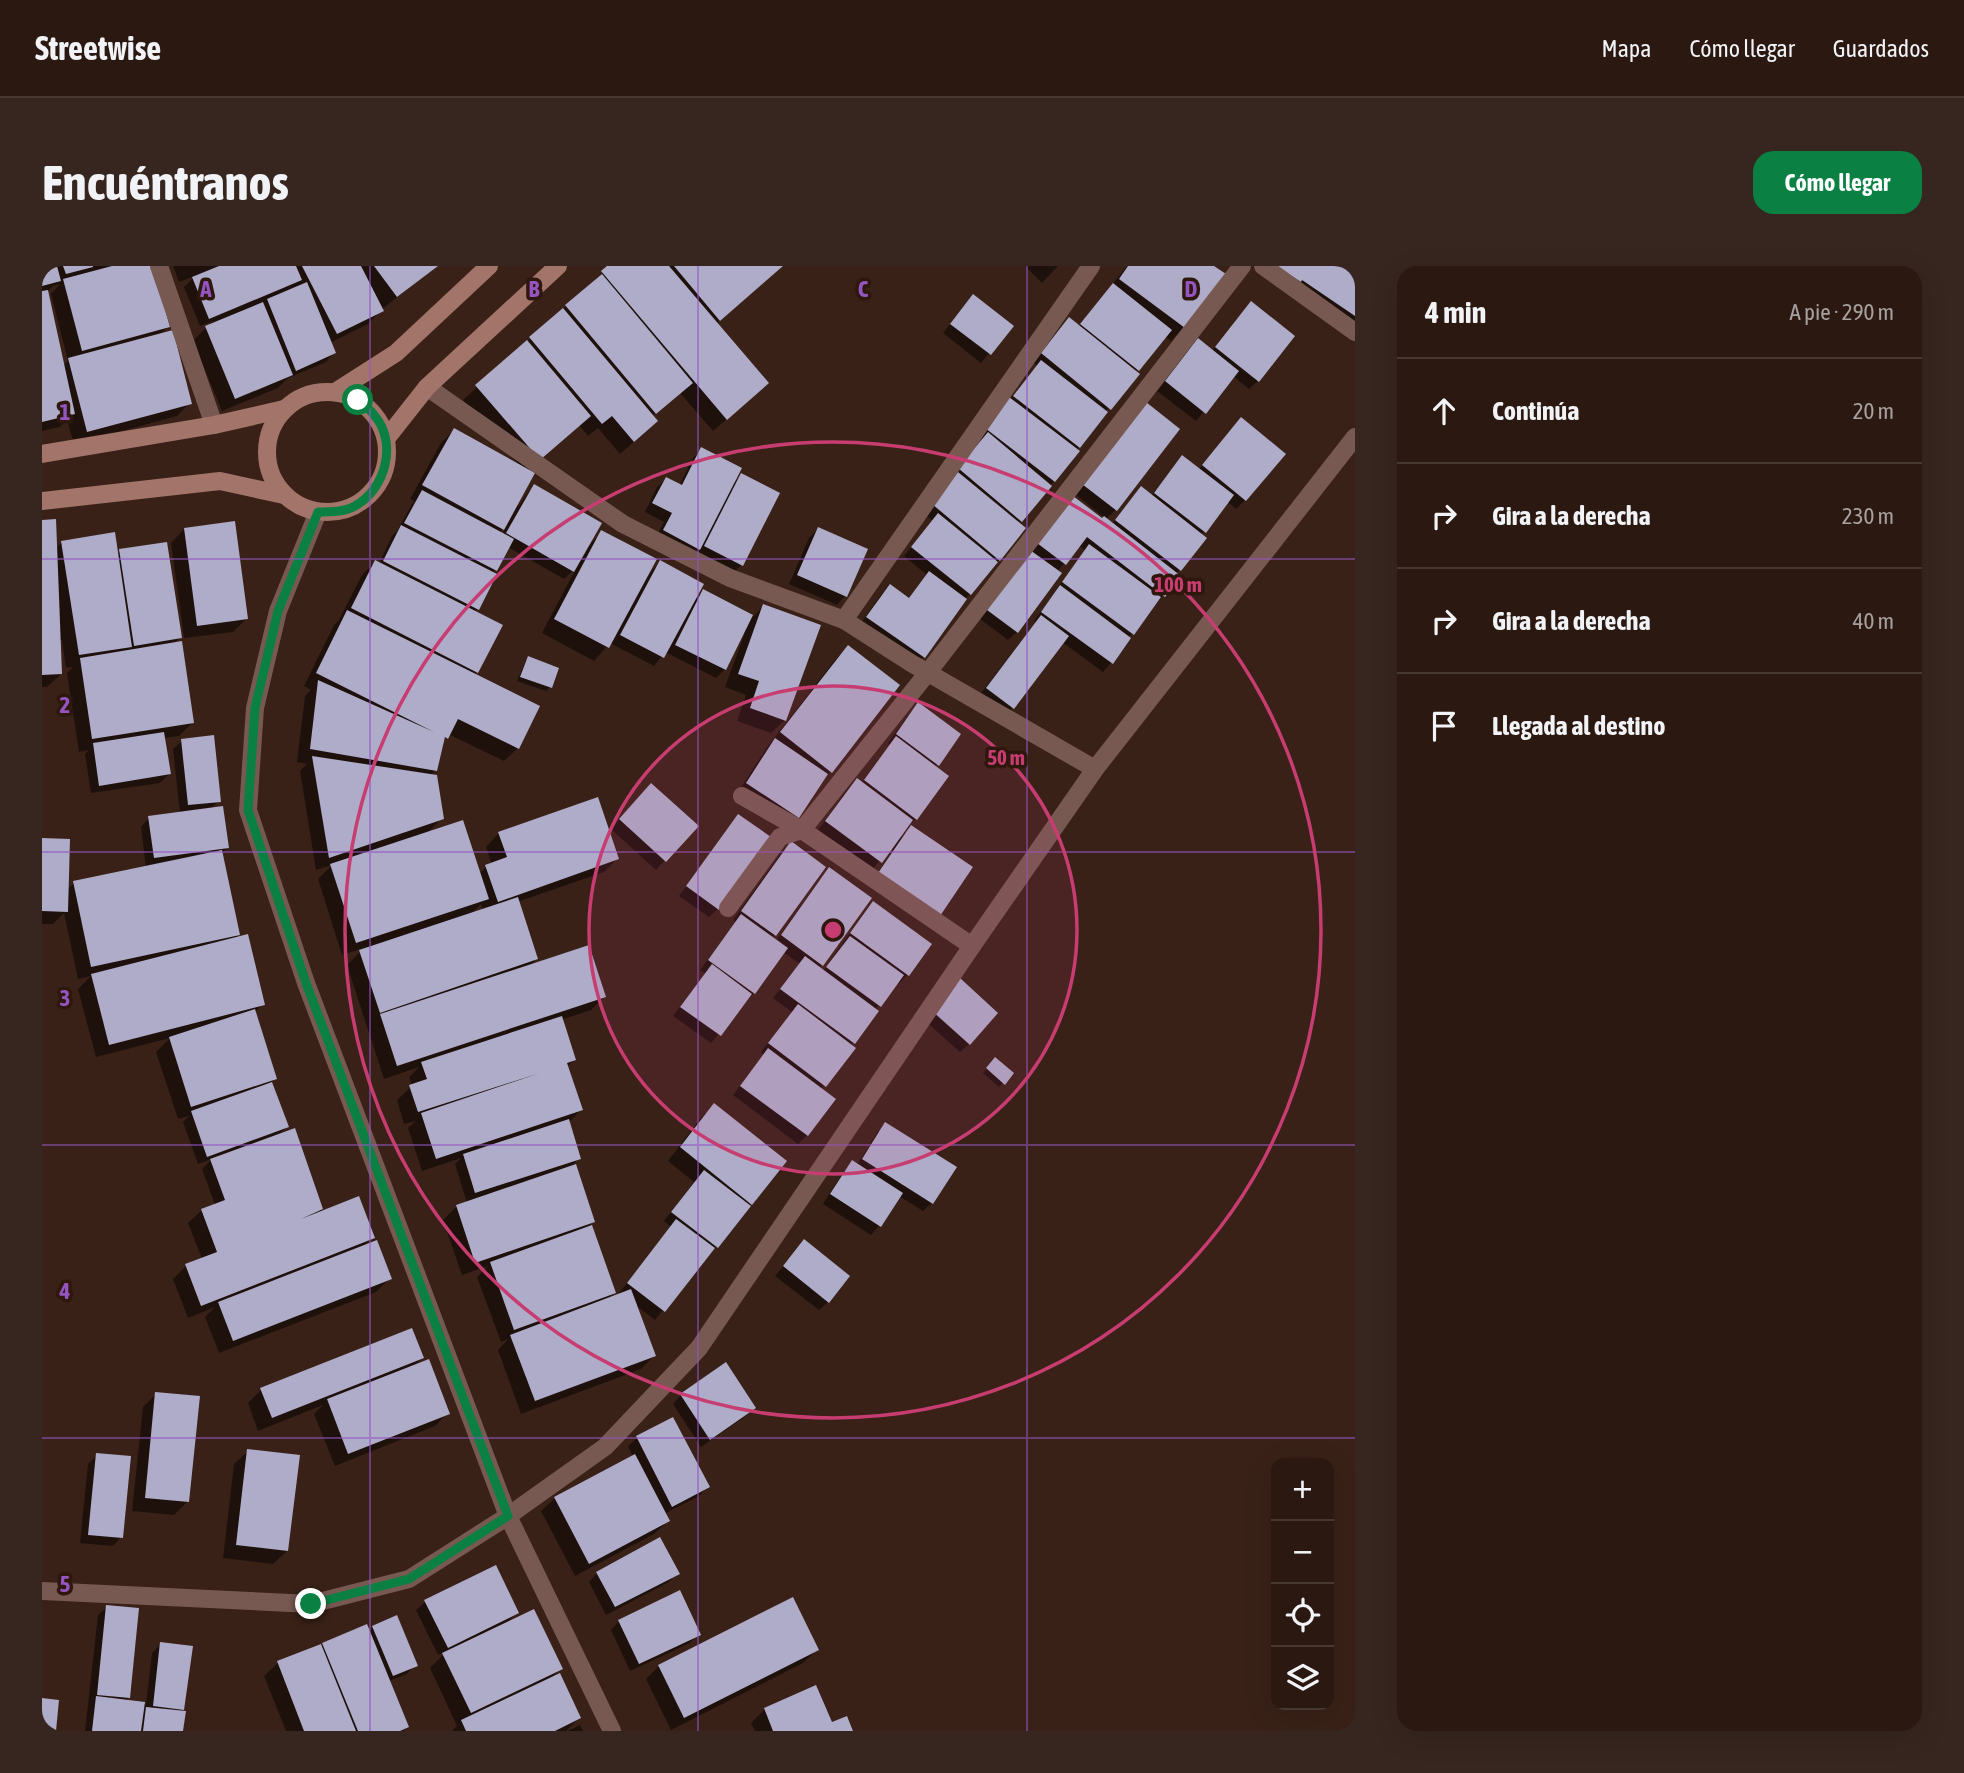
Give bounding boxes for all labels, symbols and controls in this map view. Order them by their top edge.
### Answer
text: Streetwise [35,29,161,67]
text: Mapa [1602,35,1651,62]
text: Cómo llegar [1689,35,1795,62]
text: Guardados [1833,35,1929,62]
button: Cómo llegar [1753,151,1922,214]
text: Encuéntranos [42,154,289,210]
text: A [199,276,212,302]
text: B [529,276,540,302]
text: C [858,276,869,302]
text: D [1185,276,1198,302]
text: 4 min [1425,295,1486,329]
text: A pie · 290 m [1790,299,1894,325]
route start [342,384,373,415]
icon: ahead [1425,392,1463,430]
text: Continúa [1492,396,1579,426]
text: 20 m [1853,398,1894,424]
text: 1 [60,399,71,425]
icon: right [1425,497,1463,535]
text: Gira a la derecha [1492,501,1651,531]
text: 230 m [1842,503,1894,529]
text: 100 m [1154,572,1202,596]
icon: right [1425,602,1463,640]
text: Gira a la derecha [1492,606,1651,636]
text: 40 m [1853,608,1894,634]
text: 2 [60,692,70,718]
icon: arrive [1425,707,1463,745]
text: Llegada al destino [1492,711,1665,741]
text: 50 m [987,745,1025,769]
centre of rings [821,918,845,942]
text: 3 [60,985,70,1011]
text: 4 [59,1278,71,1304]
map controls [1271,1458,1334,1710]
button: + [1271,1458,1334,1521]
button: − [1271,1521,1334,1584]
text: 5 [60,1571,71,1597]
button: locate [1271,1584,1334,1647]
route end [295,1588,326,1619]
button: layers [1271,1647,1334,1710]

